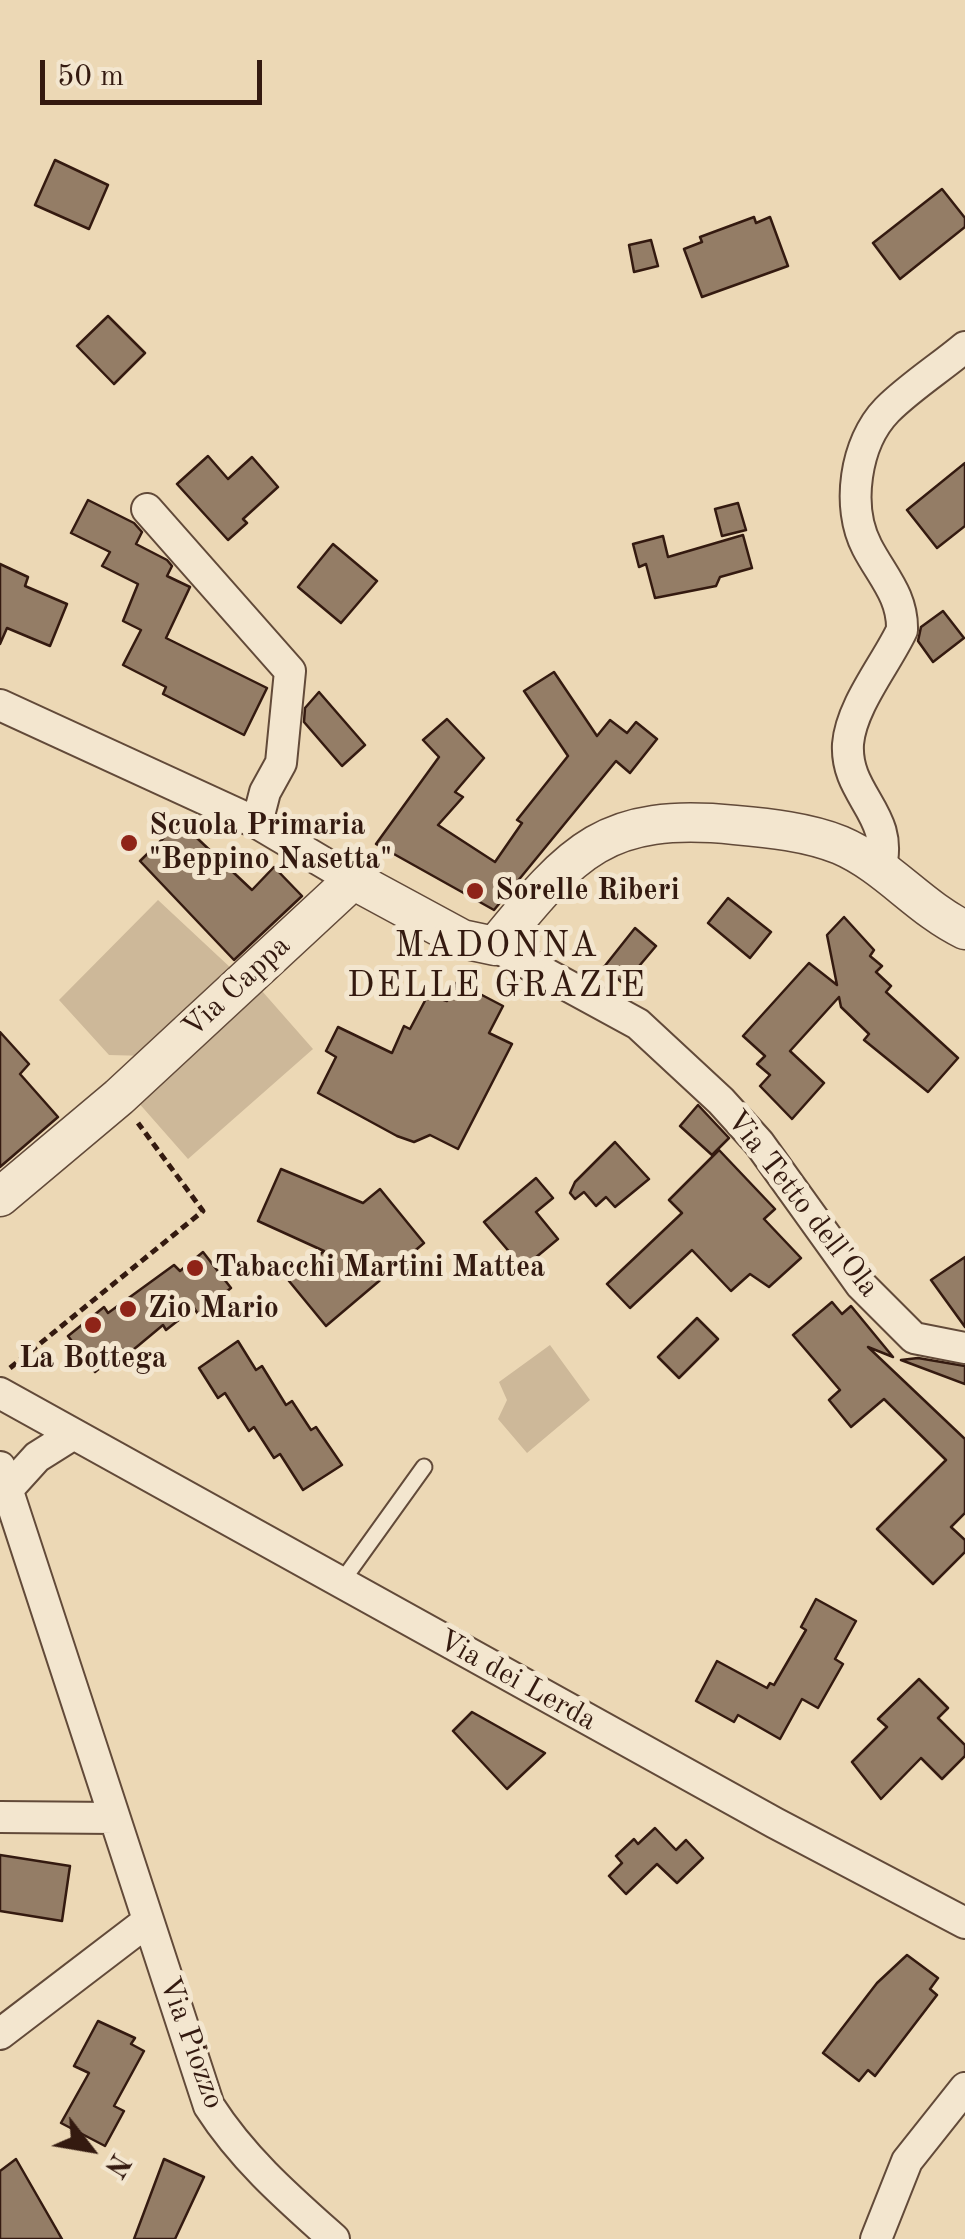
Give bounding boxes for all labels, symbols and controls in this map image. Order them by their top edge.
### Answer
scale bar [45,40,268,102]
text: 50 m [57,62,124,92]
place label: Scuola Primaria "Beppino Nasetta" [149,808,392,878]
marker: Scuola Primaria "Beppino Nasetta" [118,832,140,854]
place label: Sorelle Riberi [495,873,680,909]
marker: Sorelle Riberi [464,880,486,902]
district label: MADONNA DELLE GRAZIE [347,926,647,1008]
street label: Via Cappa [176,928,298,1046]
street label: Via Tetto dell'Ola [718,1103,886,1305]
place label: Tabacchi Martini Mattea [215,1250,545,1286]
marker: Tabacchi Martini Mattea [184,1257,206,1279]
place label: Zio Mario [148,1291,279,1327]
marker: Zio Mario [117,1298,139,1320]
marker: La Bottega [82,1314,104,1336]
place label: La Bottega [19,1341,167,1377]
street label: Via dei Lerda [431,1623,603,1739]
street label: Via Piozzo [151,1972,231,2114]
north arrow [40,2099,140,2199]
text: N [98,2148,133,2181]

